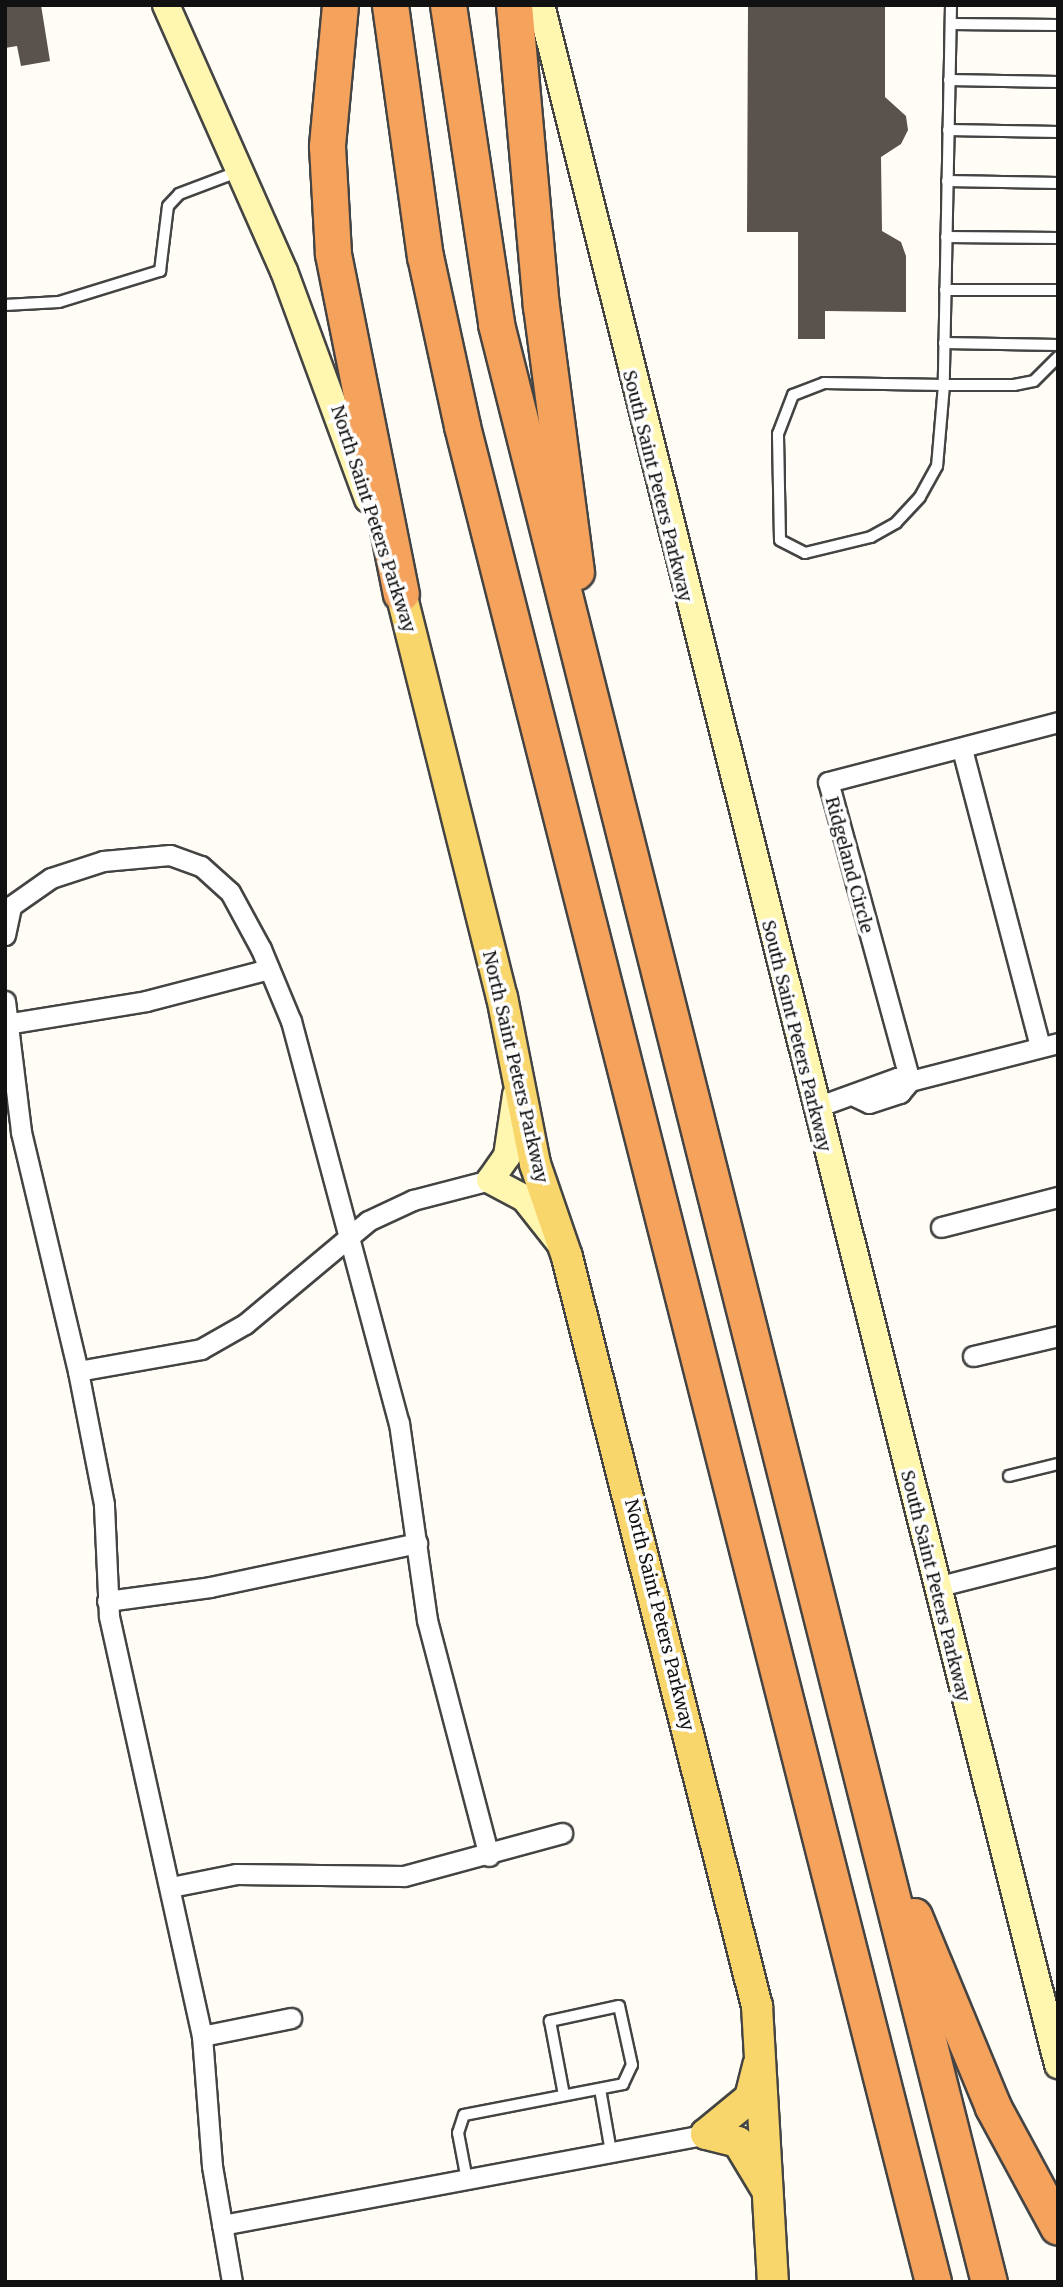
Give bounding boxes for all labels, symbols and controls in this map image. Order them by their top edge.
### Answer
street label: South Saint Peters Parkway [618,368,696,604]
street label: North Saint Peters Parkway [326,403,420,635]
street label: Ridgeland Circle [820,794,878,936]
street label: South Saint Peters Parkway [757,918,835,1154]
street label: North Saint Peters Parkway [478,949,552,1185]
street label: South Saint Peters Parkway [896,1468,974,1704]
street label: North Saint Peters Parkway [620,1497,698,1733]

